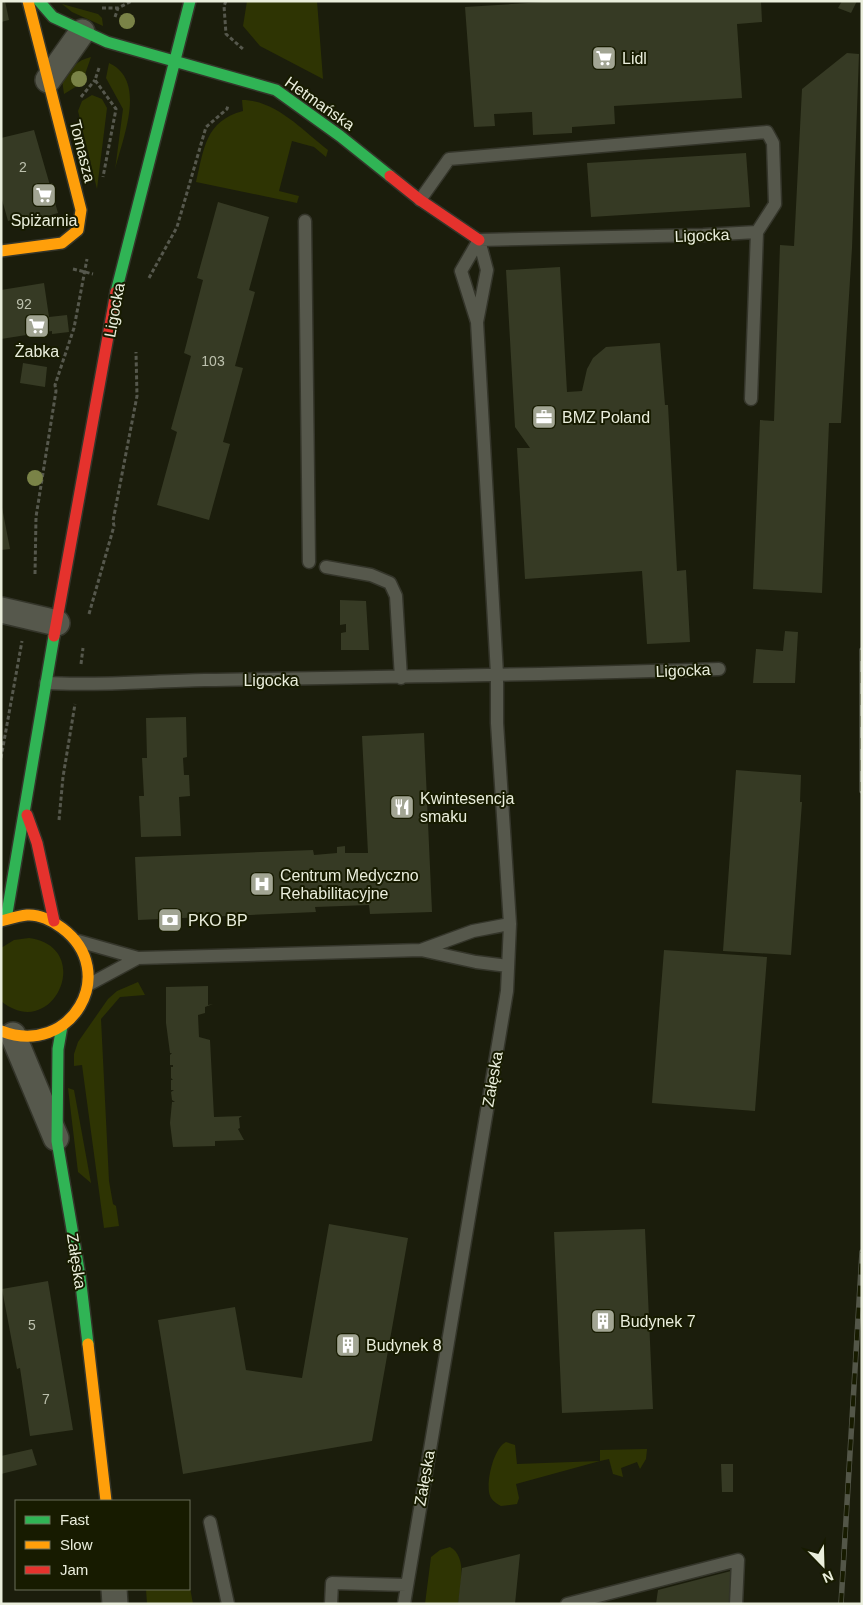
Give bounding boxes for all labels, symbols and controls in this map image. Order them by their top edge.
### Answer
supermarket icon: Lidl [591,45,617,71]
place label: Lidl [622,50,647,67]
street label: Hetmańska [282,73,358,134]
street label: Tomasza [67,118,99,184]
house number: 2 [19,159,27,175]
supermarket icon: Spiżarnia [31,182,57,208]
place label: Spiżarnia [11,212,77,229]
street label: Ligocka [674,226,730,245]
street label: Ligocka [101,281,128,339]
house number: 92 [16,296,32,312]
supermarket icon: Żabka [24,313,50,339]
place label: Żabka [15,342,59,360]
house number: 103 [201,353,225,369]
office icon: BMZ Poland [531,404,557,430]
place label: BMZ Poland [562,409,650,426]
street label: Ligocka [655,661,711,680]
street label: Ligocka [243,672,299,689]
place label: Kwintesencja smaku [420,790,514,825]
restaurant icon: Kwintesencja smaku [389,794,415,820]
place label: Centrum Medyczno Rehabilitacyjne [280,867,419,902]
hospital icon: Centrum Medyczno Rehabilitacyjne [249,871,275,897]
bank icon: PKO BP [157,907,183,933]
place label: PKO BP [188,912,248,929]
street label: Załęska [479,1050,506,1108]
street label: Załęska [64,1232,89,1290]
building icon: Budynek 7 [590,1308,616,1334]
place label: Budynek 7 [620,1313,696,1330]
house number: 5 [28,1317,36,1333]
building icon: Budynek 8 [335,1332,361,1358]
place label: Budynek 8 [366,1337,442,1354]
house number: 7 [42,1391,50,1407]
street label: Załęska [411,1449,438,1507]
legend [15,1500,190,1590]
text: Fast [60,1511,90,1528]
text: Slow [60,1536,93,1553]
north arrow [798,1540,848,1590]
text: Jam [60,1561,88,1578]
text: N [820,1568,836,1586]

